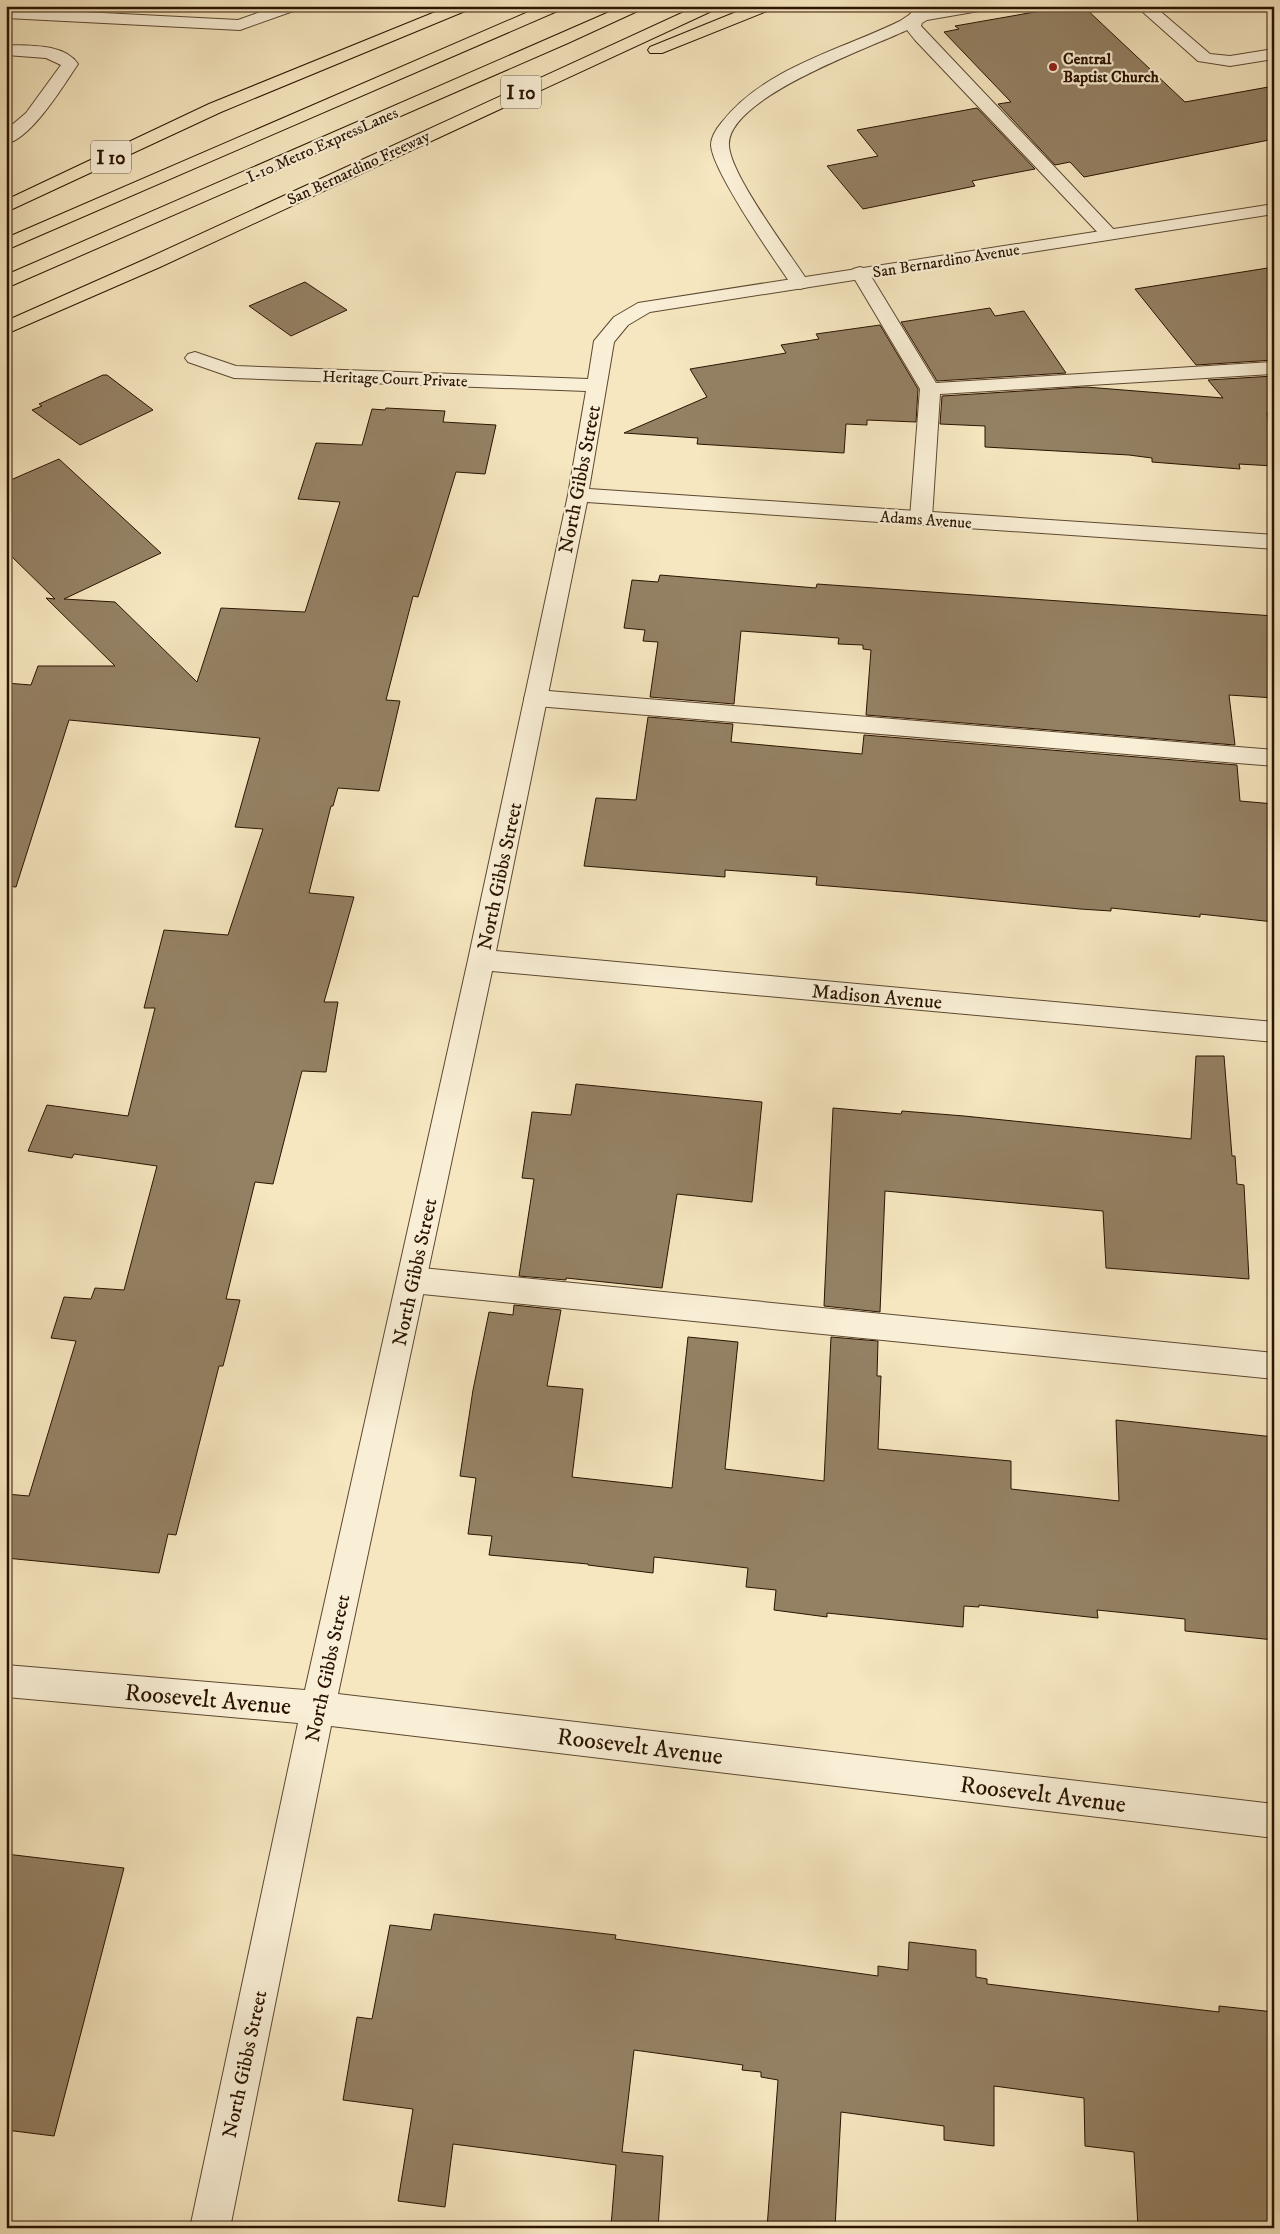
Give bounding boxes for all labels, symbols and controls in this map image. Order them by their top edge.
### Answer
place label: Central Baptist Church [1063,49,1160,87]
marker: Central Baptist Church [1047,61,1059,73]
road number: I 10 [501,75,541,108]
street label: I-10 Metro ExpressLanes [244,103,401,187]
street label: San Bernardino Freeway [284,126,433,210]
road number: I 10 [91,140,131,173]
street label: San Bernardino Avenue [871,239,1021,282]
street label: Heritage Court Private [322,366,468,392]
street label: North Gibbs Street [554,403,607,556]
street label: Adams Avenue [879,507,973,533]
street label: North Gibbs Street [473,800,528,952]
street label: Madison Avenue [811,979,943,1016]
street label: North Gibbs Street [388,1196,443,1348]
street label: North Gibbs Street [301,1592,356,1744]
street label: Roosevelt Avenue [124,1678,292,1722]
street label: Roosevelt Avenue [555,1722,725,1772]
street label: Roosevelt Avenue [958,1770,1128,1820]
street label: North Gibbs Street [218,1988,273,2140]

